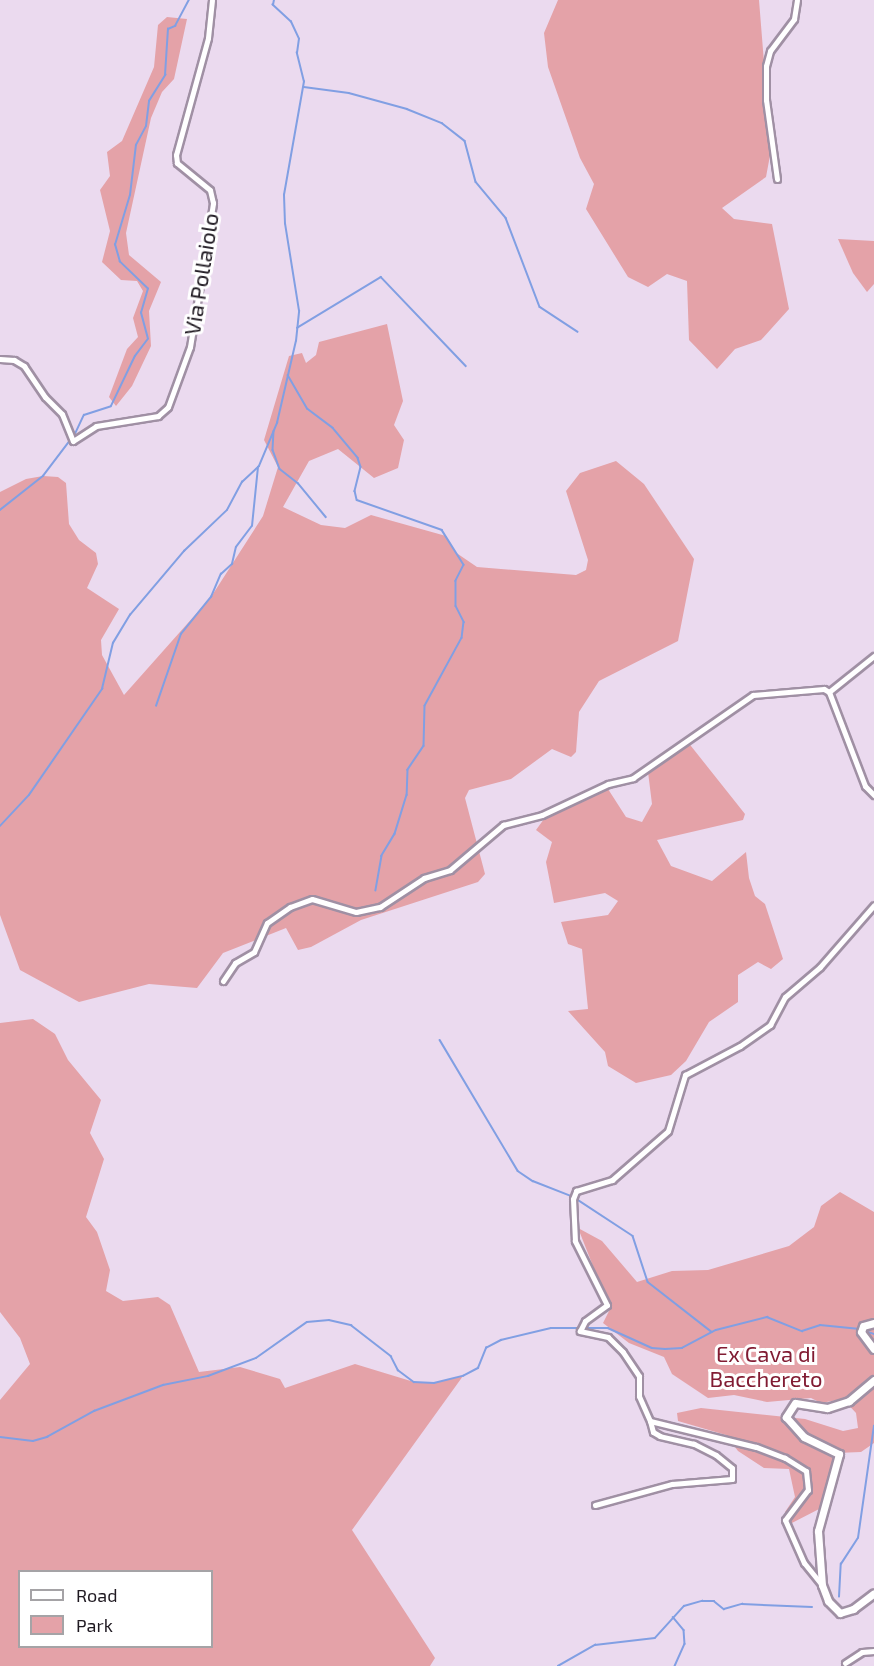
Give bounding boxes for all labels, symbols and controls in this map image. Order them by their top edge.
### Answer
street label: Via Pollaiolo [178,211,224,337]
park label: Ex Cava di Bacchereto [710,1340,822,1392]
legend [18,1570,213,1648]
text: Road [76,1584,117,1606]
text: Park [76,1614,113,1636]

